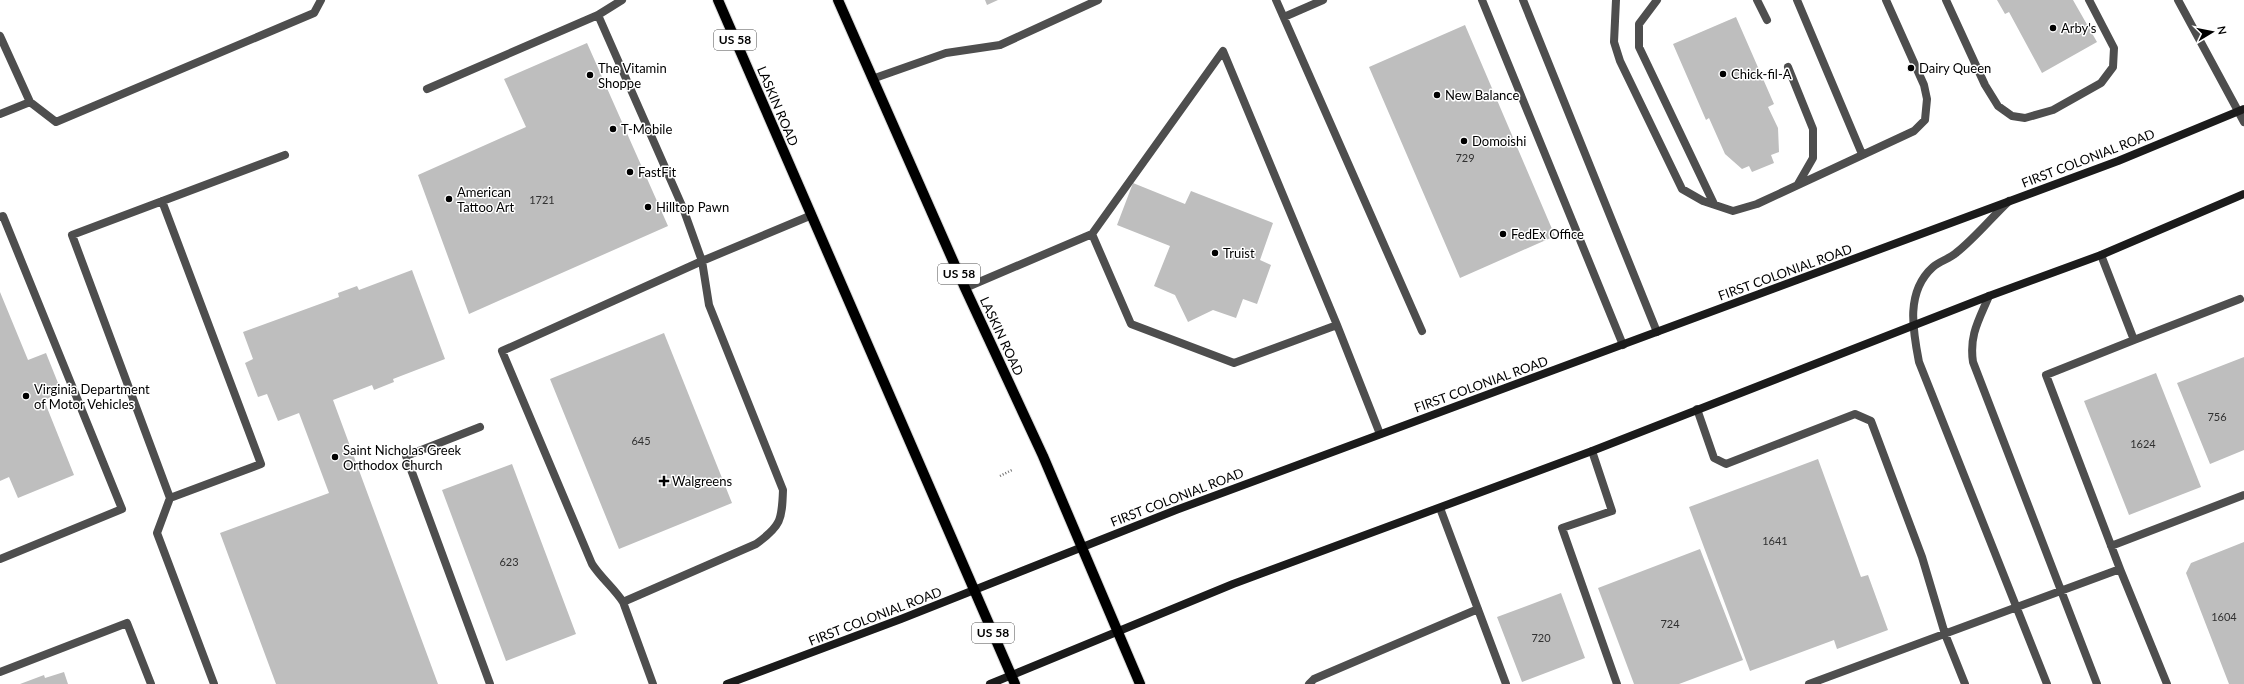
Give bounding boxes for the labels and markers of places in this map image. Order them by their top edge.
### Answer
place label: Arby's [2061,20,2097,36]
marker: Arby's [2048,23,2058,33]
place label: The Vitamin Shoppe [598,60,667,91]
place label: Dairy Queen [1919,60,1991,76]
marker: Dairy Queen [1906,63,1916,73]
place label: Chick-fil-A [1731,66,1792,82]
marker: Chick-fil-A [1718,69,1728,79]
marker: The Vitamin Shoppe [585,70,595,80]
place label: New Balance [1445,87,1519,103]
marker: New Balance [1432,90,1442,100]
place label: T-Mobile [621,121,672,137]
marker: T-Mobile [608,124,618,134]
place label: Domoishi [1472,133,1526,149]
marker: Domoishi [1459,136,1469,146]
place label: FastFit [638,164,677,180]
marker: FastFit [625,167,635,177]
place label: American Tattoo Art [457,184,515,215]
marker: American Tattoo Art [444,194,454,204]
place label: Hilltop Pawn [656,199,729,215]
marker: Hilltop Pawn [643,202,653,212]
place label: FedEx Office [1511,226,1584,242]
marker: FedEx Office [1498,229,1508,239]
place label: Truist [1223,245,1255,261]
marker: Truist [1210,248,1220,258]
place label: Virginia Department of Motor Vehicles [34,381,150,412]
marker: Virginia Department of Motor Vehicles [21,391,31,401]
place label: Saint Nicholas Greek Orthodox Church [343,442,462,473]
marker: Saint Nicholas Greek Orthodox Church [330,452,340,462]
place label: Walgreens [672,473,732,489]
marker: Walgreens [659,476,669,486]

